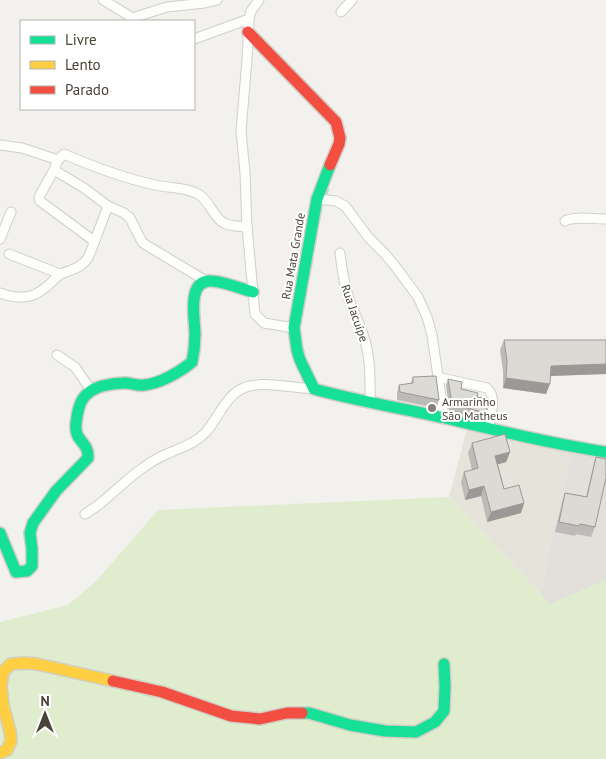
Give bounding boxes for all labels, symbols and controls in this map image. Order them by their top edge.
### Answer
legend [20,20,195,110]
text: Livre [65,30,97,49]
text: Lento [65,55,101,74]
text: Parado [65,80,109,99]
street label: Rua Mata Grande [278,211,308,301]
street label: Rua Jacuípe [338,282,372,344]
place label: Armarinho São Matheus [442,394,508,423]
marker: Armarinho São Matheus [426,402,438,414]
north arrow [20,689,70,739]
text: N [40,692,50,710]

